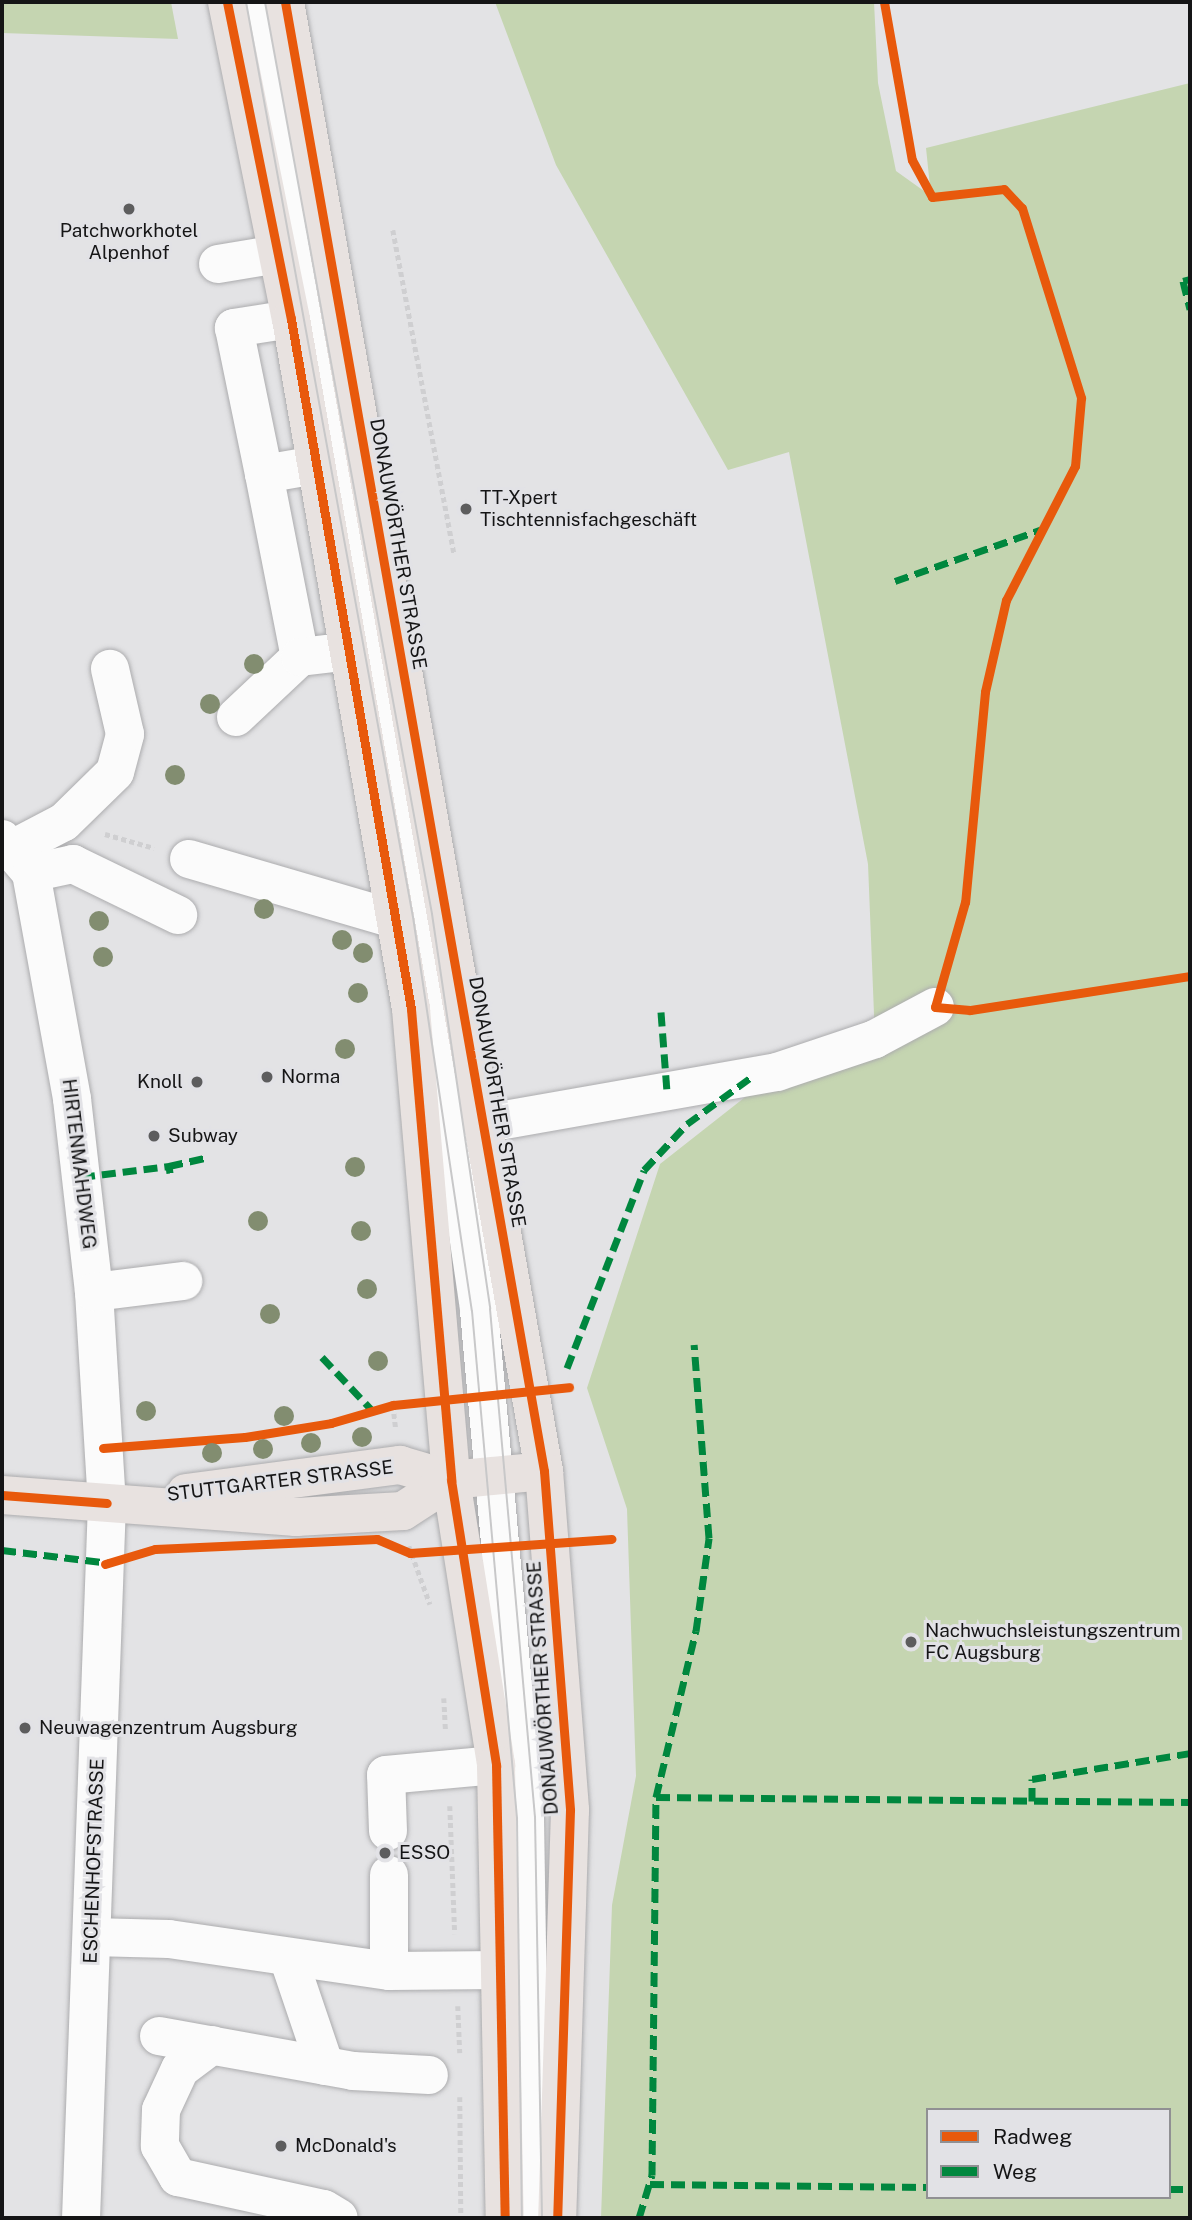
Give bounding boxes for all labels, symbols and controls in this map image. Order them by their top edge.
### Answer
marker: Patchworkhotel Alpenhof [121,201,137,217]
place label: Patchworkhotel Alpenhof [60,220,198,264]
street label: DONAUWÖRTHER STRASSE [365,417,431,671]
place label: TT-Xpert Tischtennisfachgeschäft [480,487,697,531]
marker: TT-Xpert Tischtennisfachgeschäft [458,501,474,517]
street label: DONAUWÖRTHER STRASSE [464,975,530,1229]
place label: Norma [281,1066,340,1088]
marker: Norma [259,1069,275,1085]
place label: Knoll [137,1071,183,1093]
marker: Knoll [189,1074,205,1090]
street label: HIRTENMAHDWEG [57,1077,101,1251]
place label: Subway [168,1125,238,1147]
marker: Subway [146,1128,162,1144]
street label: STUTTGARTER STRASSE [166,1456,394,1506]
street label: DONAUWÖRTHER STRASSE [523,1560,563,1816]
place label: Nachwuchsleistungszentrum FC Augsburg [925,1620,1181,1664]
marker: Nachwuchsleistungszentrum FC Augsburg [903,1634,919,1650]
place label: Neuwagenzentrum Augsburg [39,1717,297,1739]
marker: Neuwagenzentrum Augsburg [17,1720,33,1736]
street label: ESCHENHOFSTRASSE [79,1758,109,1964]
place label: ESSO [399,1842,450,1864]
marker: ESSO [377,1845,393,1861]
legend [926,2108,1171,2199]
text: Radweg [993,2124,1072,2149]
place label: McDonald's [295,2135,397,2157]
marker: McDonald's [273,2138,289,2154]
text: Weg [993,2159,1037,2184]

